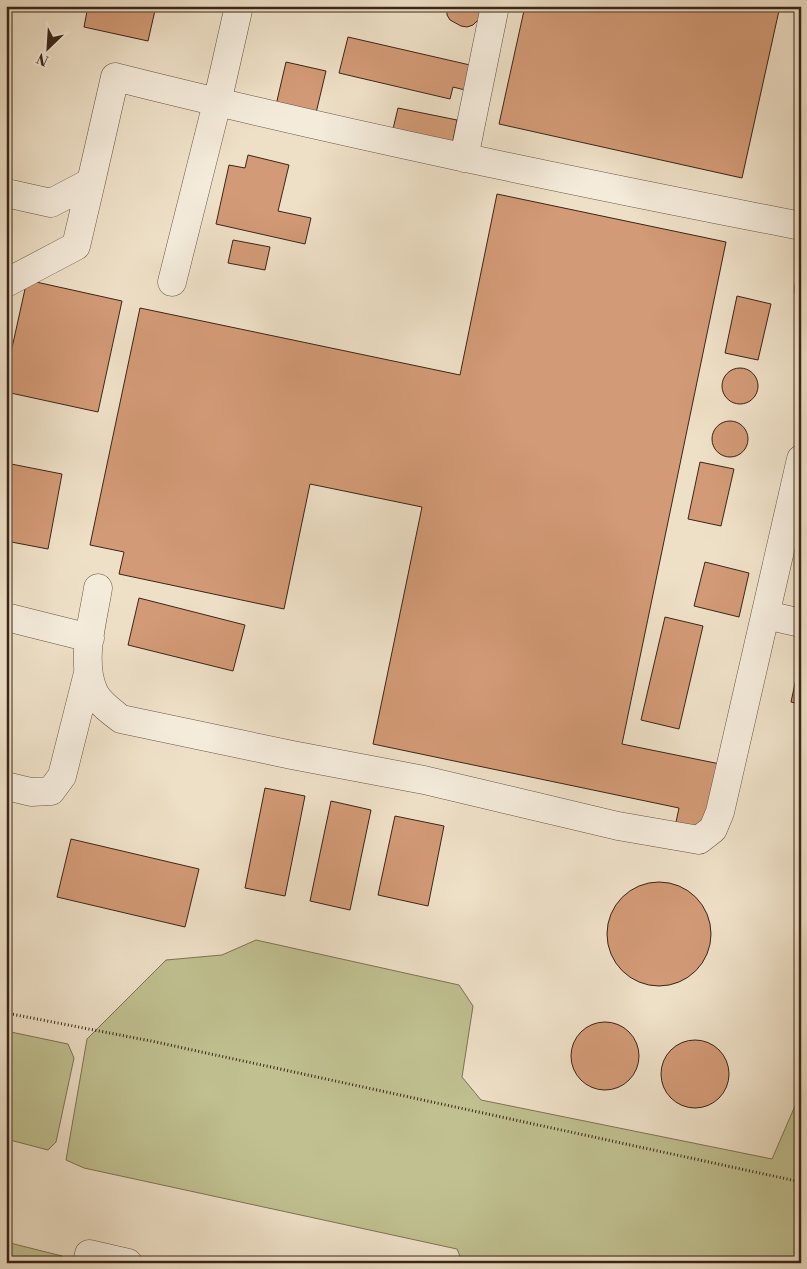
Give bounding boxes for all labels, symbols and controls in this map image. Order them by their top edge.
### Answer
north arrow [22,22,72,72]
text: N [34,48,52,69]

